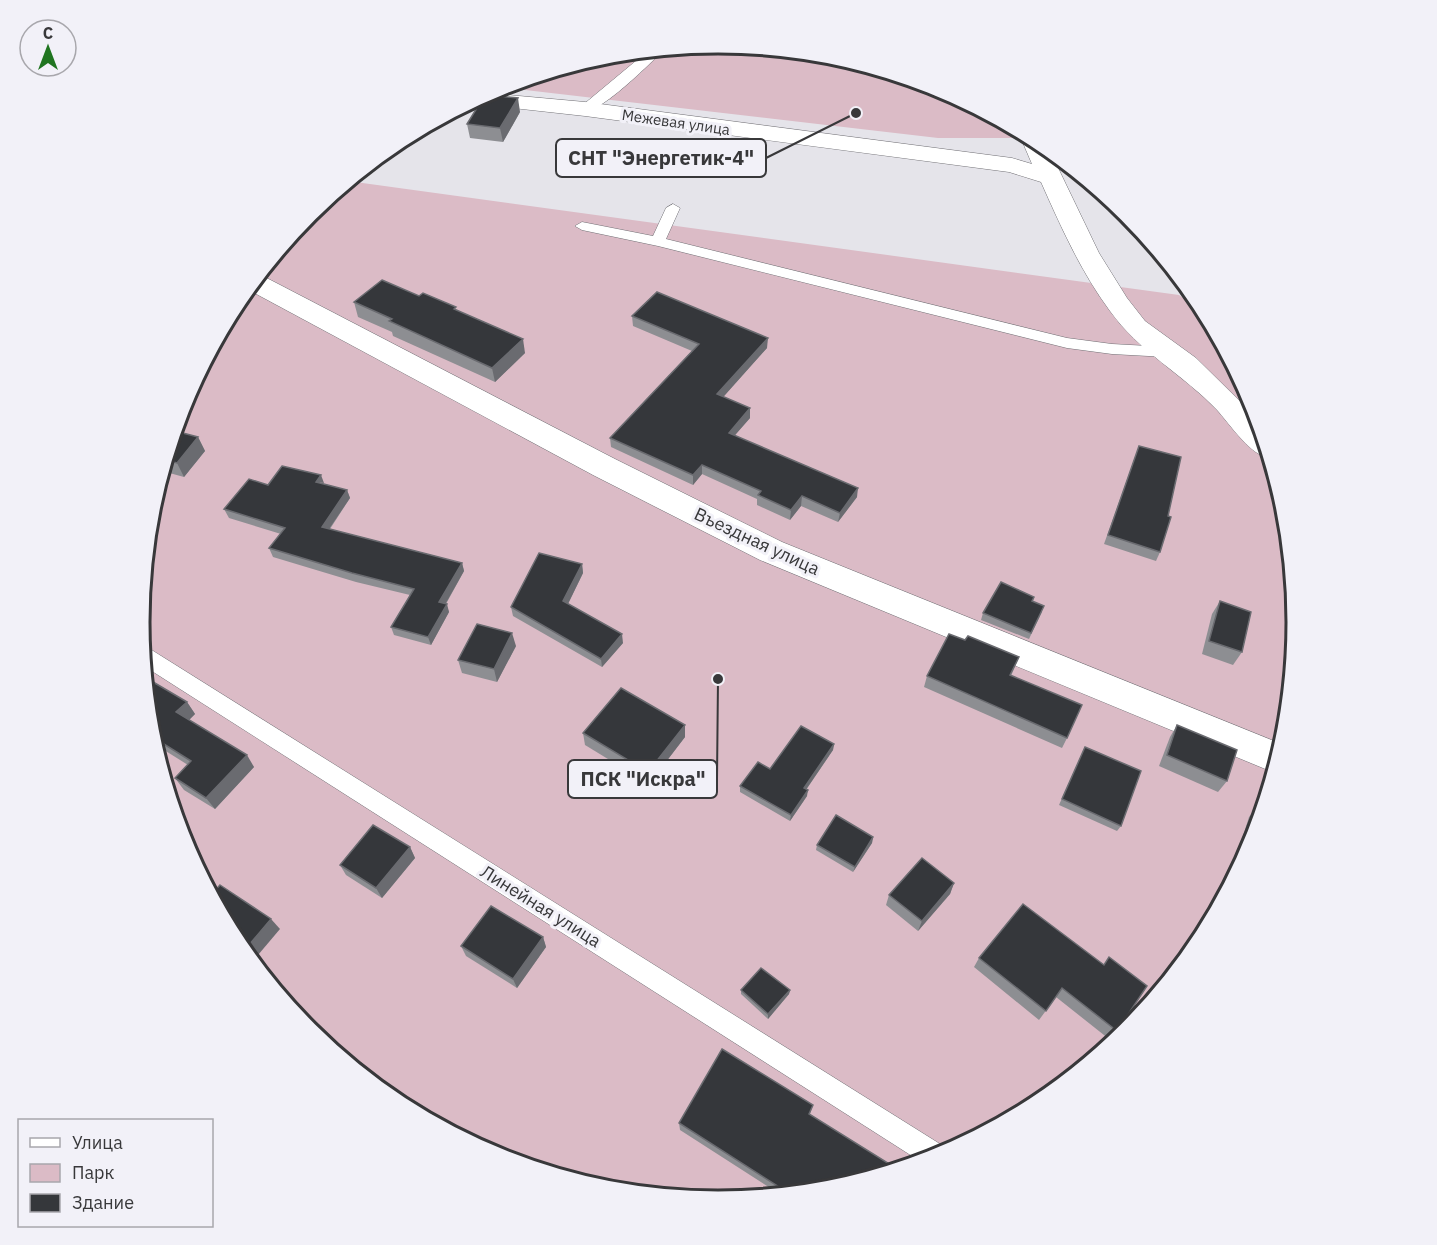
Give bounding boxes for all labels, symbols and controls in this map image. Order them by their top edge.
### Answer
north arrow [18,18,78,78]
text: С [43,23,53,43]
street label: Межевая улица [621,105,731,139]
callout: СНТ "Энергетик-4" [556,139,766,177]
text: СНТ "Энергетик-4" [568,144,754,171]
street label: Въездная улица [691,502,824,580]
callout: ПСК "Искра" [568,760,717,798]
text: ПСК "Искра" [580,765,706,792]
street label: Линейная улица [476,860,606,952]
legend [18,1119,213,1227]
text: Улица [72,1131,123,1154]
text: Парк [72,1161,115,1184]
text: Здание [72,1191,134,1214]

